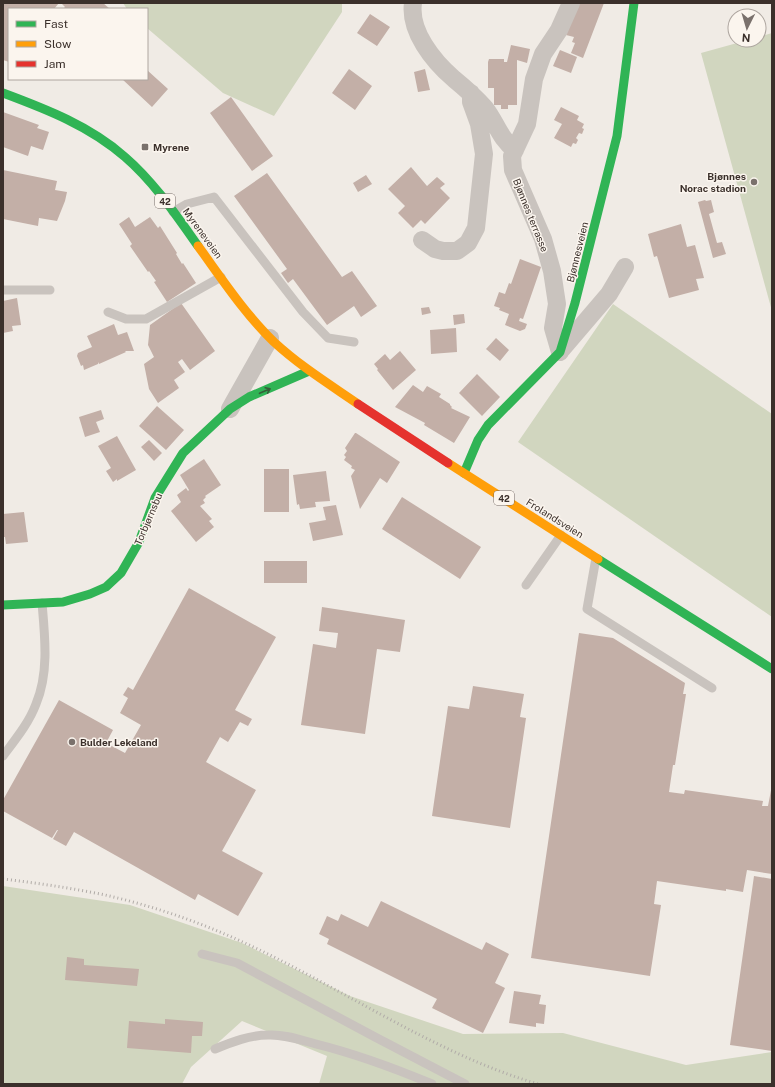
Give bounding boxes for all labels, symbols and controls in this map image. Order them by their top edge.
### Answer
legend [8,8,148,80]
north arrow [727,8,767,48]
text: Fast [44,17,69,31]
text: N [741,32,751,44]
text: Slow [44,37,72,51]
text: Jam [44,57,66,71]
place label: Myrene [153,141,190,153]
marker: Myrene [140,142,150,152]
place label: Bjønnes Norac stadion [680,170,746,194]
street label: Bjønnes terrasse [511,177,551,254]
marker: Bjønnes Norac stadion [749,177,759,187]
road number: 42 [155,194,175,208]
street label: Myreneveien [181,205,225,261]
street label: Bjønnesveien [564,220,590,284]
one-way arrow [258,386,270,394]
street label: Torbjørnsbu [132,491,164,547]
road number: 42 [494,491,514,505]
street label: Frolandsveien [524,496,586,540]
place label: Bulder Lekeland [80,736,158,748]
marker: Bulder Lekeland [67,737,77,747]

